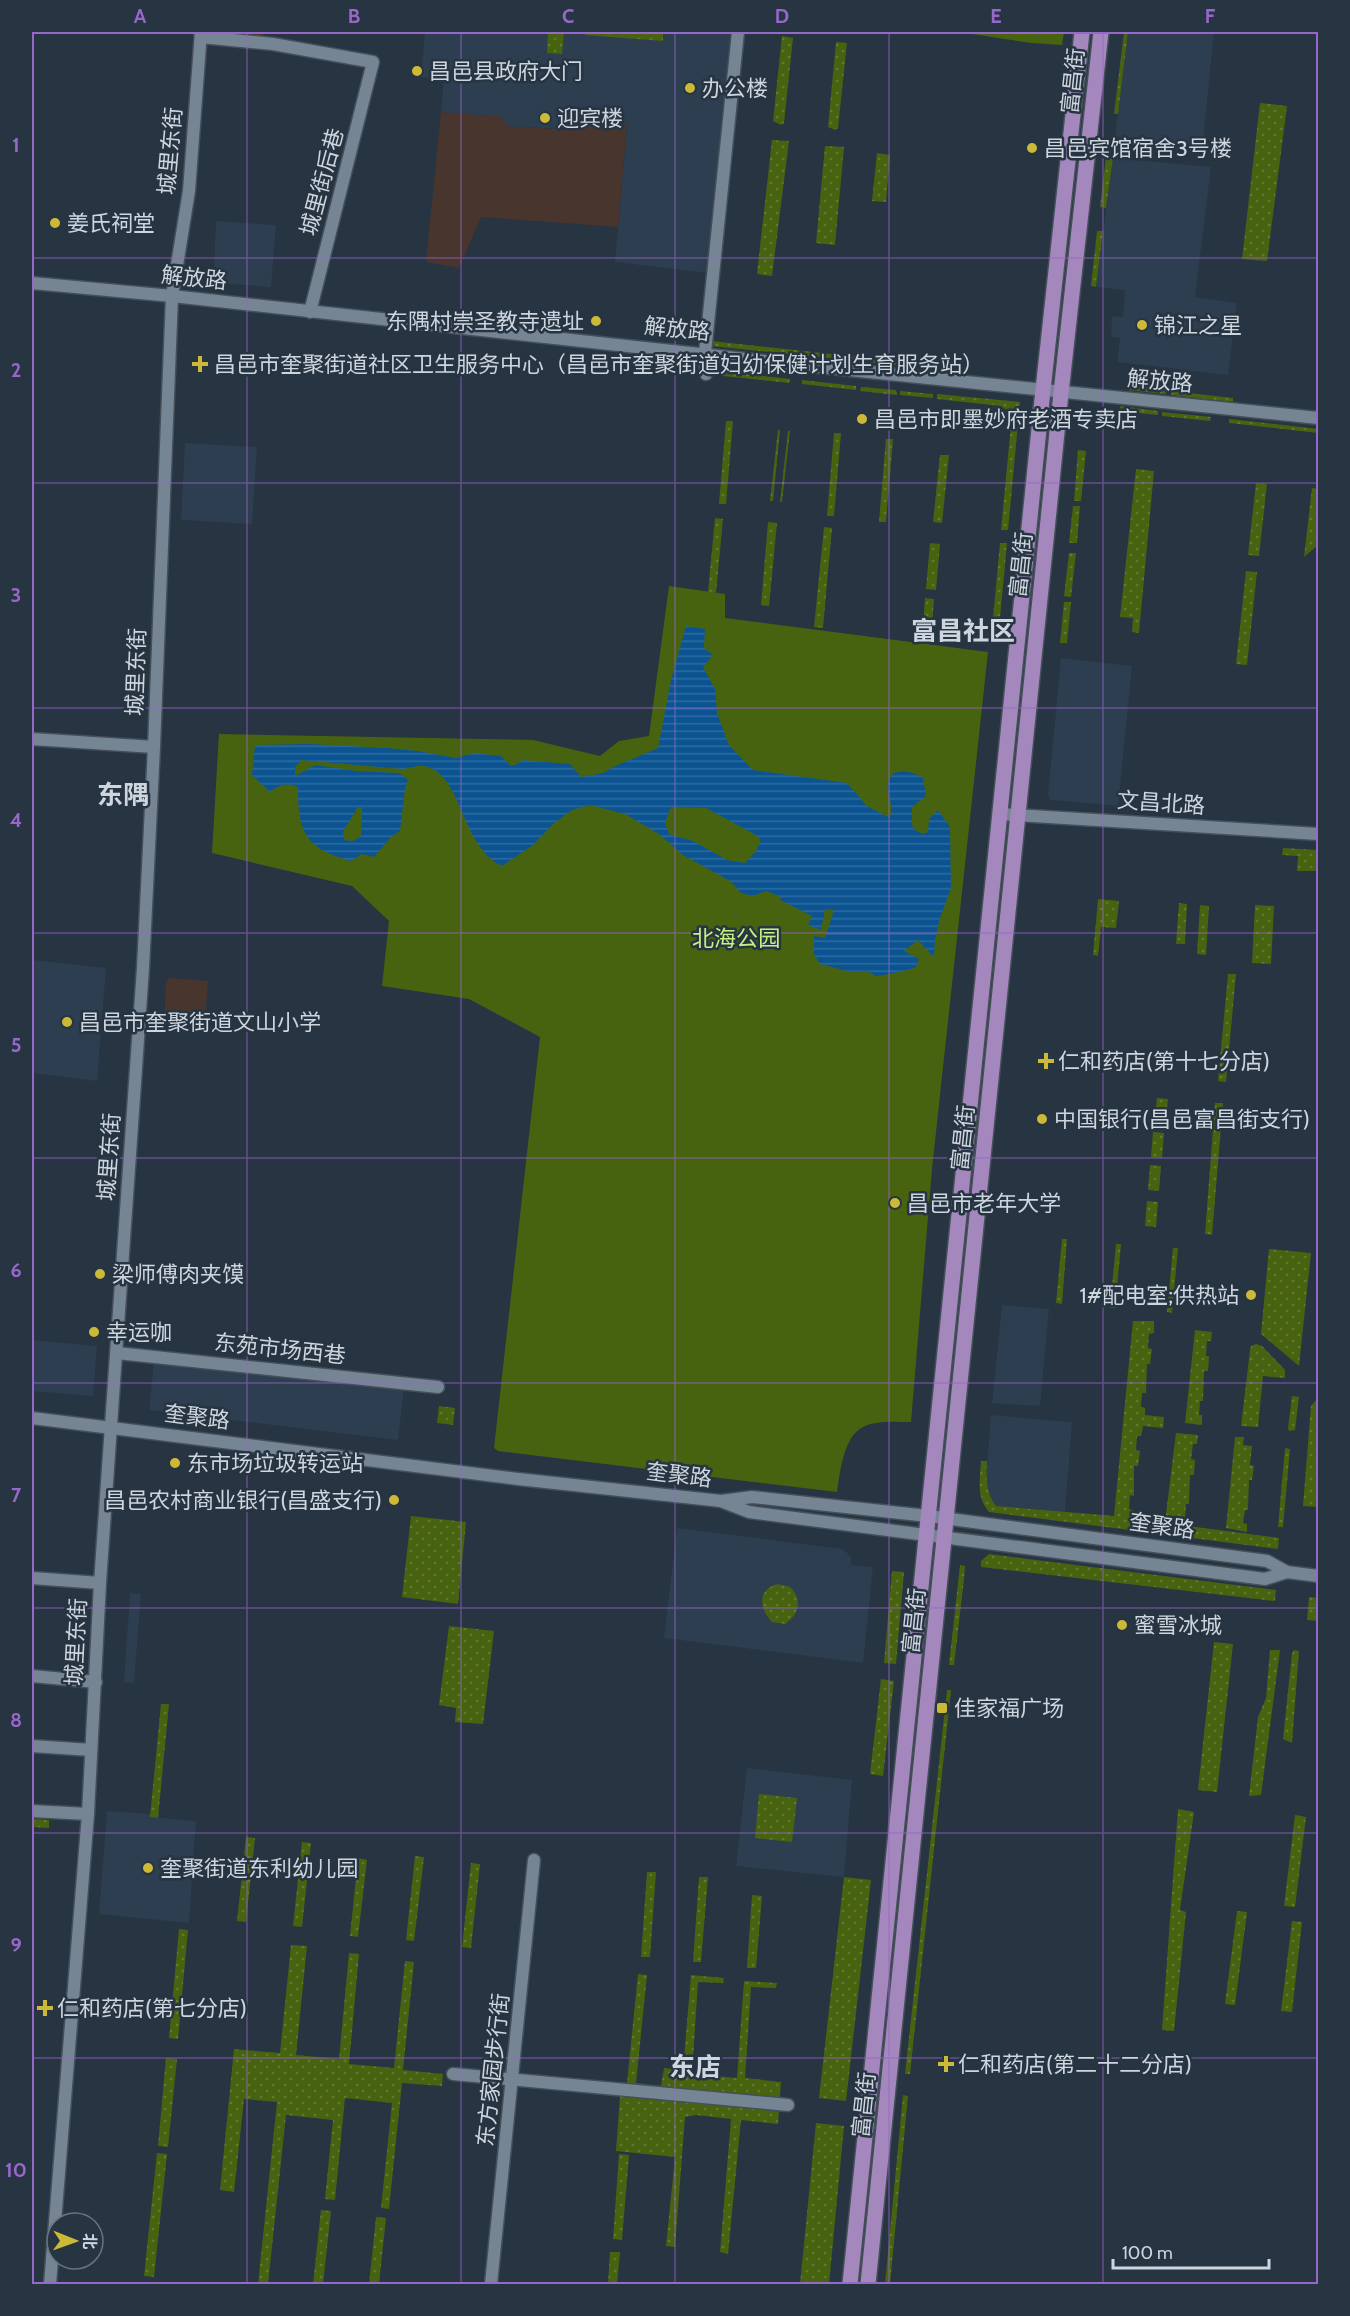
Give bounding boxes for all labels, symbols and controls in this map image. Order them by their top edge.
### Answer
text: A [134,4,147,28]
text: B [348,4,360,28]
text: C [562,4,574,28]
text: D [775,4,789,28]
text: E [990,4,1002,28]
text: F [1205,4,1216,28]
street label: 富昌街 [1056,47,1090,115]
place label: 昌邑县政府大门 [429,58,583,85]
marker: 昌邑县政府大门 [410,64,424,78]
place label: 办公楼 [702,75,768,102]
marker: 办公楼 [683,81,697,95]
place label: 迎宾楼 [557,105,623,132]
street label: 城里东街 [153,106,187,196]
marker: 迎宾楼 [538,111,552,125]
street label: 城里街后巷 [295,125,349,239]
text: 1 [12,133,20,157]
place label: 昌邑宾馆宿舍3号楼 [1044,135,1232,162]
marker: 昌邑宾馆宿舍3号楼 [1025,141,1039,155]
place label: 姜氏祠堂 [67,210,155,237]
marker: 姜氏祠堂 [48,216,62,230]
street label: 解放路 [160,261,228,295]
place label: 东隅村崇圣教寺遗址 [386,308,584,335]
street label: 解放路 [643,312,711,346]
place label: 锦江之星 [1154,312,1242,339]
marker: 东隅村崇圣教寺遗址 [589,314,603,328]
marker: 锦江之星 [1135,318,1149,332]
place label: 昌邑市奎聚街道社区卫生服务中心（昌邑市奎聚街道妇幼保健计划生育服务站） [214,351,984,378]
marker: 昌邑市奎聚街道社区卫生服务中心（昌邑市奎聚街道妇幼保健计划生育服务站） [191,355,209,373]
text: 2 [11,358,21,382]
street label: 解放路 [1126,365,1194,397]
place label: 昌邑市即墨妙府老酒专卖店 [874,406,1138,433]
marker: 昌邑市即墨妙府老酒专卖店 [855,412,869,426]
street label: 富昌街 [1004,531,1038,599]
text: 3 [11,583,21,607]
district label: 富昌社区 [911,615,1015,647]
street label: 城里东街 [121,628,151,716]
district label: 东隅 [97,779,149,811]
street label: 文昌北路 [1116,786,1206,820]
text: 4 [10,808,22,832]
park label: 北海公园 [692,925,780,952]
place label: 昌邑市奎聚街道文山小学 [79,1009,321,1036]
marker: 昌邑市奎聚街道文山小学 [60,1015,74,1029]
text: 5 [11,1033,21,1057]
place label: 仁和药店(第十七分店) [1058,1048,1270,1075]
marker: 仁和药店(第十七分店) [1039,1054,1053,1068]
street label: 富昌街 [946,1104,980,1172]
place label: 中国银行(昌邑富昌街支行) [1054,1106,1310,1133]
street label: 城里东街 [92,1112,126,1202]
marker: 中国银行(昌邑富昌街支行) [1035,1112,1049,1126]
place label: 昌邑市老年大学 [907,1190,1061,1217]
marker: 昌邑市老年大学 [888,1196,902,1210]
text: 6 [10,1258,22,1282]
place label: 梁师傅肉夹馍 [112,1261,244,1288]
marker: 梁师傅肉夹馍 [93,1267,107,1281]
place label: 1#配电室;供热站 [1080,1282,1239,1309]
marker: 1#配电室;供热站 [1244,1288,1258,1302]
place label: 幸运咖 [106,1319,172,1346]
marker: 幸运咖 [87,1325,101,1339]
street label: 东苑市场西巷 [213,1329,347,1369]
street label: 奎聚路 [163,1400,231,1434]
place label: 东市场垃圾转运站 [187,1450,363,1477]
marker: 东市场垃圾转运站 [168,1456,182,1470]
street label: 奎聚路 [645,1458,713,1492]
text: 7 [11,1483,22,1507]
place label: 昌邑农村商业银行(昌盛支行) [104,1487,382,1514]
marker: 昌邑农村商业银行(昌盛支行) [387,1493,401,1507]
street label: 奎聚路 [1127,1508,1197,1544]
street label: 富昌街 [897,1587,931,1655]
street label: 城里东街 [60,1597,92,1687]
place label: 蜜雪冰城 [1134,1612,1222,1639]
marker: 蜜雪冰城 [1115,1618,1129,1632]
place label: 佳家福广场 [954,1695,1064,1722]
marker: 佳家福广场 [935,1701,949,1715]
text: 8 [10,1708,22,1732]
place label: 奎聚街道东利幼儿园 [160,1855,358,1882]
marker: 奎聚街道东利幼儿园 [141,1861,155,1875]
text: 9 [10,1933,22,1957]
street label: 东方家园步行街 [472,1992,514,2148]
place label: 仁和药店(第七分店) [57,1995,247,2022]
marker: 仁和药店(第七分店) [38,2001,52,2015]
district label: 东店 [669,2051,721,2083]
place label: 仁和药店(第二十二分店) [958,2051,1192,2078]
marker: 仁和药店(第二十二分店) [939,2057,953,2071]
street label: 富昌街 [847,2071,881,2139]
text: 10 [5,2158,27,2182]
north arrow [45,2211,105,2271]
scale bar [1113,2232,1269,2270]
text: 北 [80,2233,99,2249]
text: 100 m [1122,2242,1173,2264]

